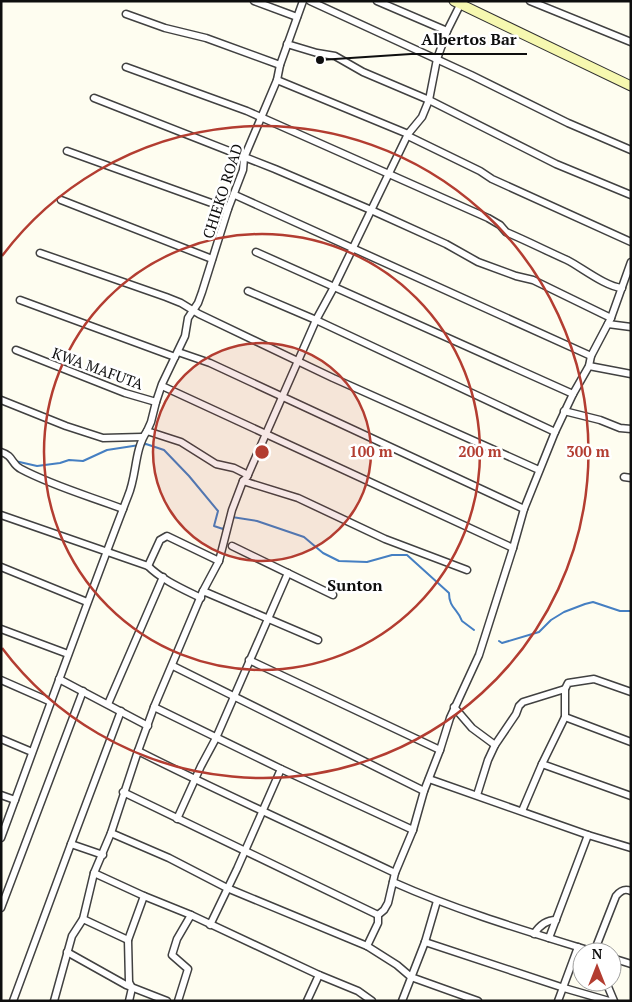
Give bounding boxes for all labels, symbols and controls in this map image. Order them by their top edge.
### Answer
callout: Albertos Bar [411,23,527,54]
text: Albertos Bar [421,28,517,50]
street label: CHIEKO ROAD [197,141,247,241]
street label: KWA MAFUTA [50,342,147,394]
text: 100 m [349,441,393,461]
text: 200 m [458,441,502,461]
text: 300 m [566,441,610,461]
centre of rings [253,443,271,461]
district label: Sunton [327,574,383,596]
north arrow [572,942,622,992]
text: N [592,944,603,963]

